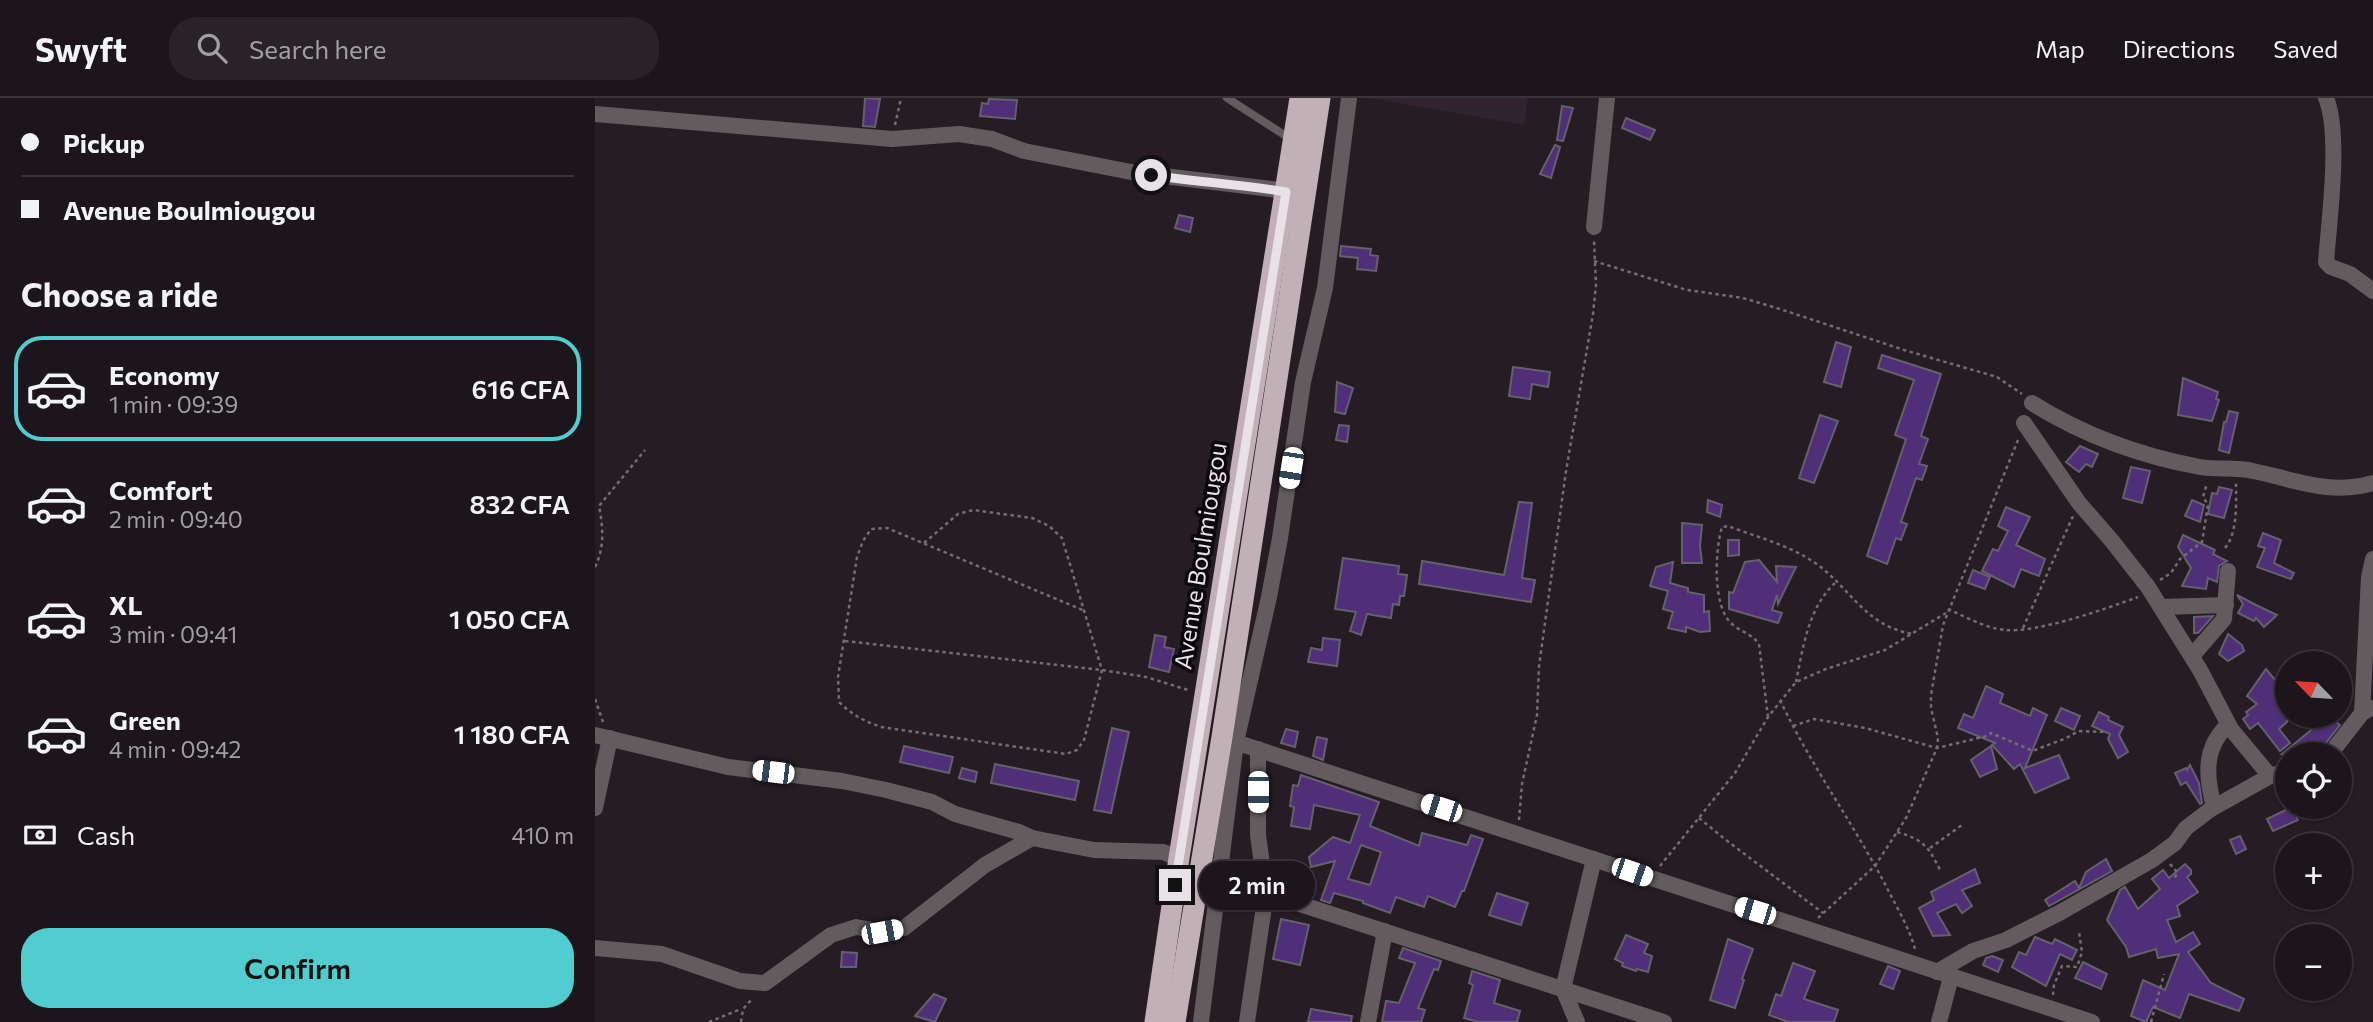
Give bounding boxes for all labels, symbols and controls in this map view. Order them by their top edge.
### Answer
search box [169,17,659,80]
text: Swyft [35,28,127,69]
icon: search [193,29,231,67]
text: Search here [249,33,386,64]
text: Map [2035,34,2085,63]
text: Directions [2123,34,2235,63]
text: Saved [2273,34,2338,63]
text: Pickup [63,127,145,158]
route start [1135,159,1167,191]
text: Avenue Boulmiougou [63,194,316,225]
text: Choose a ride [21,274,218,314]
icon: car [25,357,88,420]
text: Economy [109,359,220,390]
text: 616 CFA [471,373,570,404]
text: 1 min · 09:39 [109,390,238,418]
street label: Avenue Boulmiougou [1167,440,1232,671]
car [1278,446,1305,490]
icon: car [25,472,88,535]
text: Comfort [109,474,212,505]
text: 832 CFA [469,488,570,519]
text: 2 min · 09:40 [109,505,243,533]
icon: car [25,587,88,650]
text: XL [109,589,143,620]
text: 1 050 CFA [449,603,570,634]
text: 3 min · 09:41 [109,620,237,648]
north arrow [2275,651,2352,728]
map controls [2275,651,2352,1001]
icon: car [25,702,88,765]
text: Green [109,704,181,735]
text: 1 180 CFA [454,718,570,749]
text: 4 min · 09:42 [109,735,241,763]
button: locate [2275,742,2352,819]
car [751,759,796,785]
car [1248,771,1269,813]
car [1418,792,1465,824]
icon: cash [21,816,59,854]
text: Cash [77,819,135,850]
text: 410 m [512,821,574,849]
button: + [2275,833,2352,910]
car [1609,855,1656,889]
callout: 2 min [1199,860,1315,910]
route end [1159,869,1191,901]
text: 2 min [1229,871,1285,899]
car [1732,895,1779,927]
car [860,918,905,946]
button: − [2275,924,2352,1001]
button: Confirm [21,928,574,1008]

